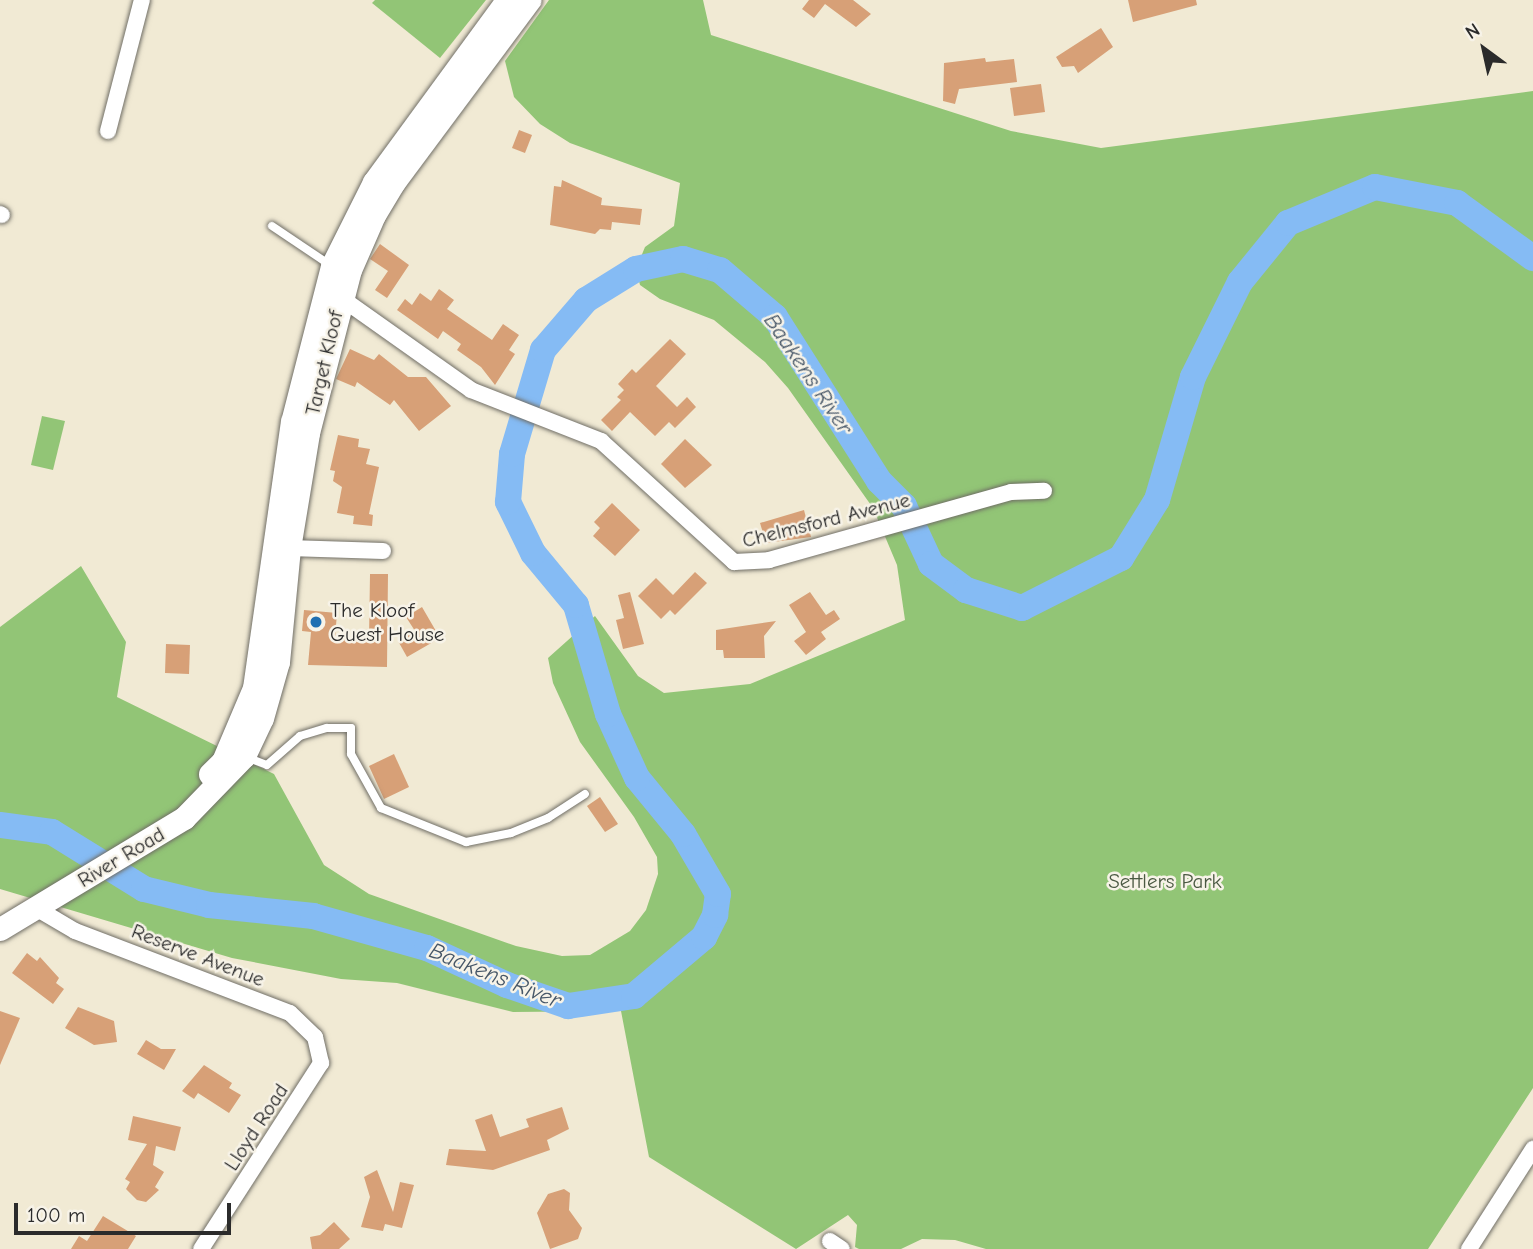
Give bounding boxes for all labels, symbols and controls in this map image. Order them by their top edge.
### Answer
north arrow [1449,14,1519,84]
text: N [1461,19,1484,44]
street label: Target Kloof [300,308,348,418]
water label: Baakens River [757,308,859,440]
street label: Chelmsford Avenue [740,487,912,553]
place label: The Kloof Guest House [330,597,444,647]
marker: The Kloof Guest House [308,614,324,630]
street label: River Road [73,821,169,893]
park label: Settlers Park [1108,868,1222,894]
street label: Reserve Avenue [128,918,268,992]
water label: Baakens River [425,937,565,1015]
street label: Lloyd Road [219,1079,293,1175]
scale bar [18,1190,234,1234]
text: 100 m [27,1203,85,1227]

